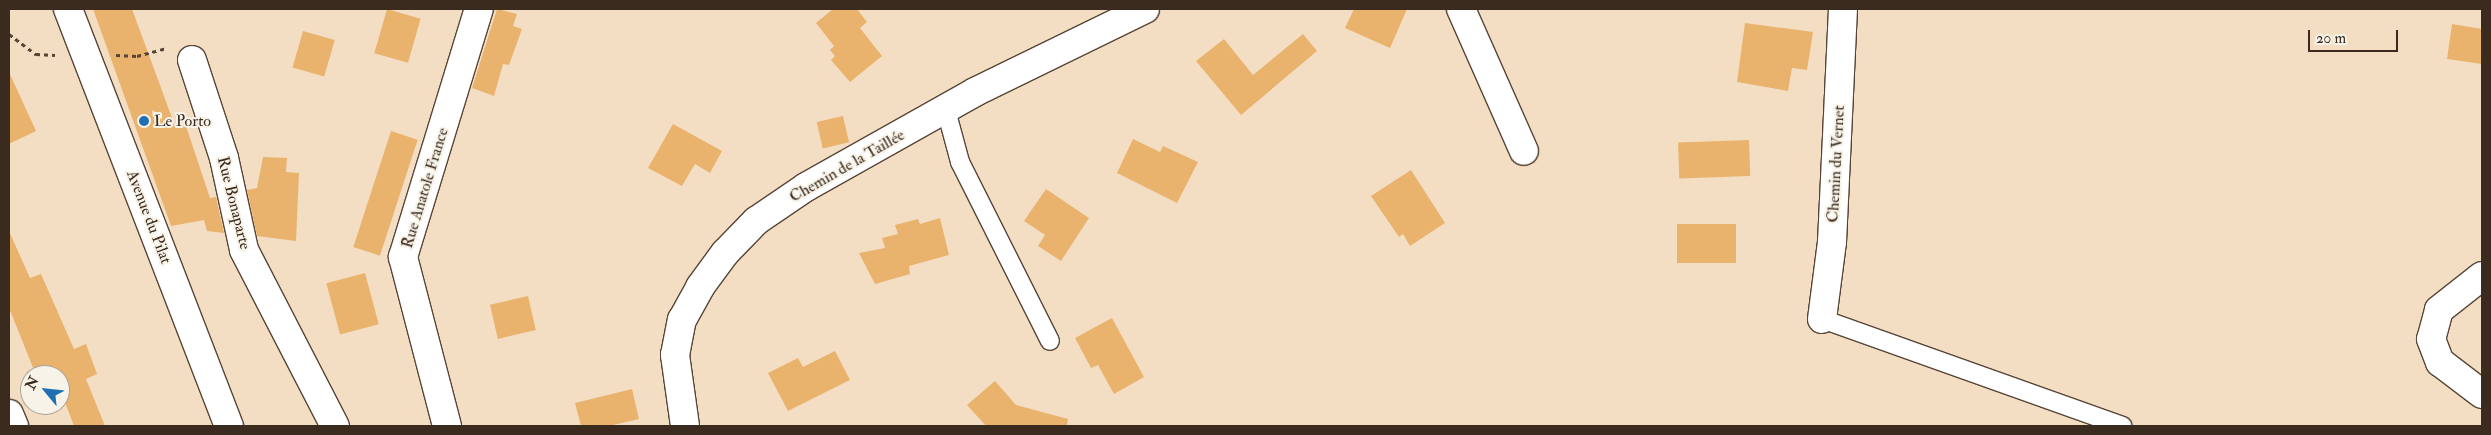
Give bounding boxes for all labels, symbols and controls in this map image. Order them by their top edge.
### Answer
scale bar [2311,20,2401,52]
text: 20 m [2316,29,2346,48]
street label: Chemin du Vernet [1823,105,1849,223]
place label: Le Porto [154,111,211,131]
marker: Le Porto [138,115,150,127]
street label: Rue Anatole France [398,125,452,251]
street label: Chemin de la Taillée [786,125,908,207]
street label: Rue Bonaparte [213,155,255,251]
street label: Avenue du Pilat [122,168,176,266]
north arrow [20,365,70,415]
text: N [22,374,43,393]

